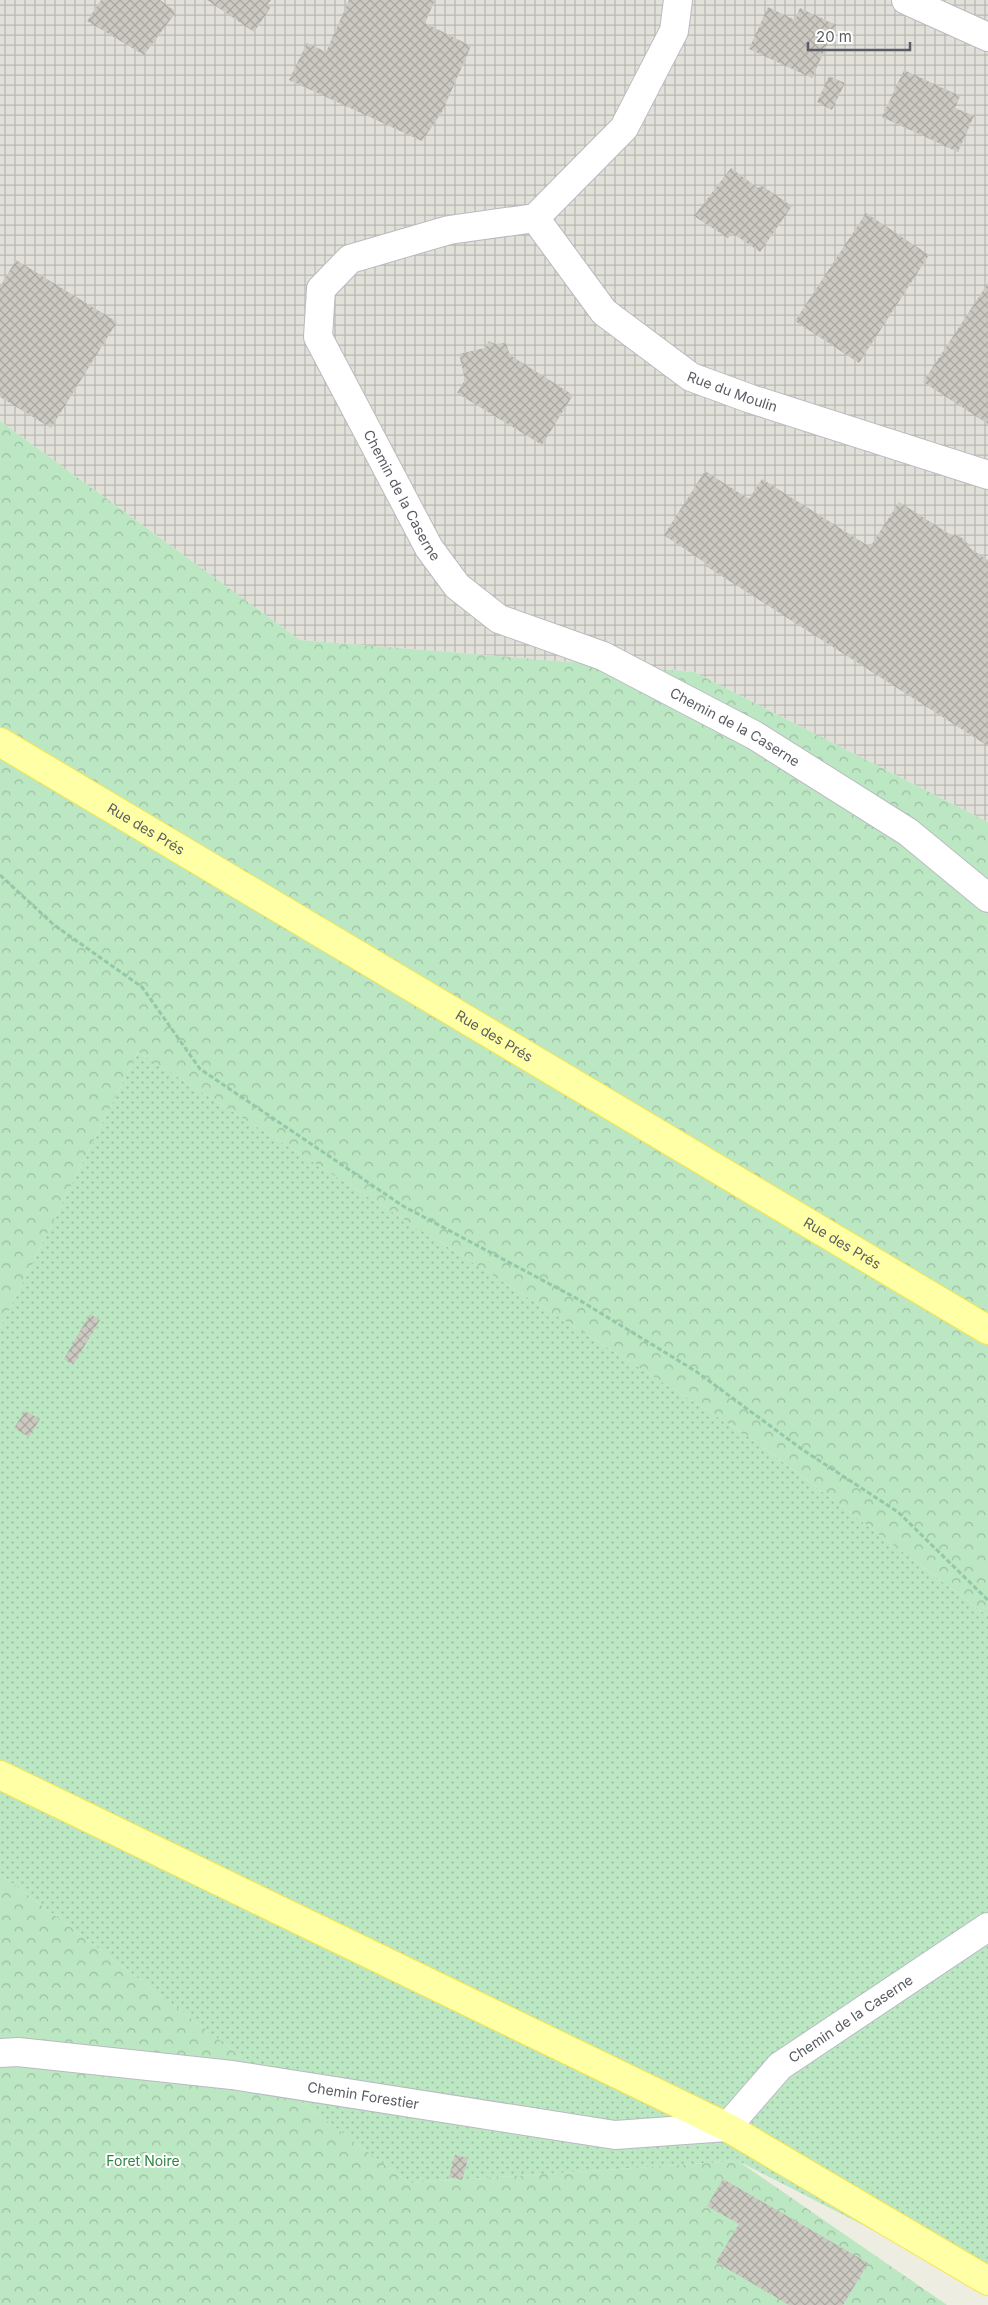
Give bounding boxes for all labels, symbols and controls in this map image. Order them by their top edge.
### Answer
scale bar [808,20,910,52]
text: 20 m [816,27,852,46]
street label: Rue du Moulin [685,367,780,415]
street label: Chemin de la Caserne [360,427,444,564]
street label: Chemin de la Caserne [667,684,803,770]
street label: Rue des Prés [105,799,188,858]
street label: Rue des Prés [453,1006,536,1065]
street label: Rue des Prés [801,1213,884,1272]
street label: Chemin de la Caserne [785,1971,916,2066]
street label: Chemin Forestier [306,2078,420,2112]
park label: Foret Noire [106,2152,180,2169]

